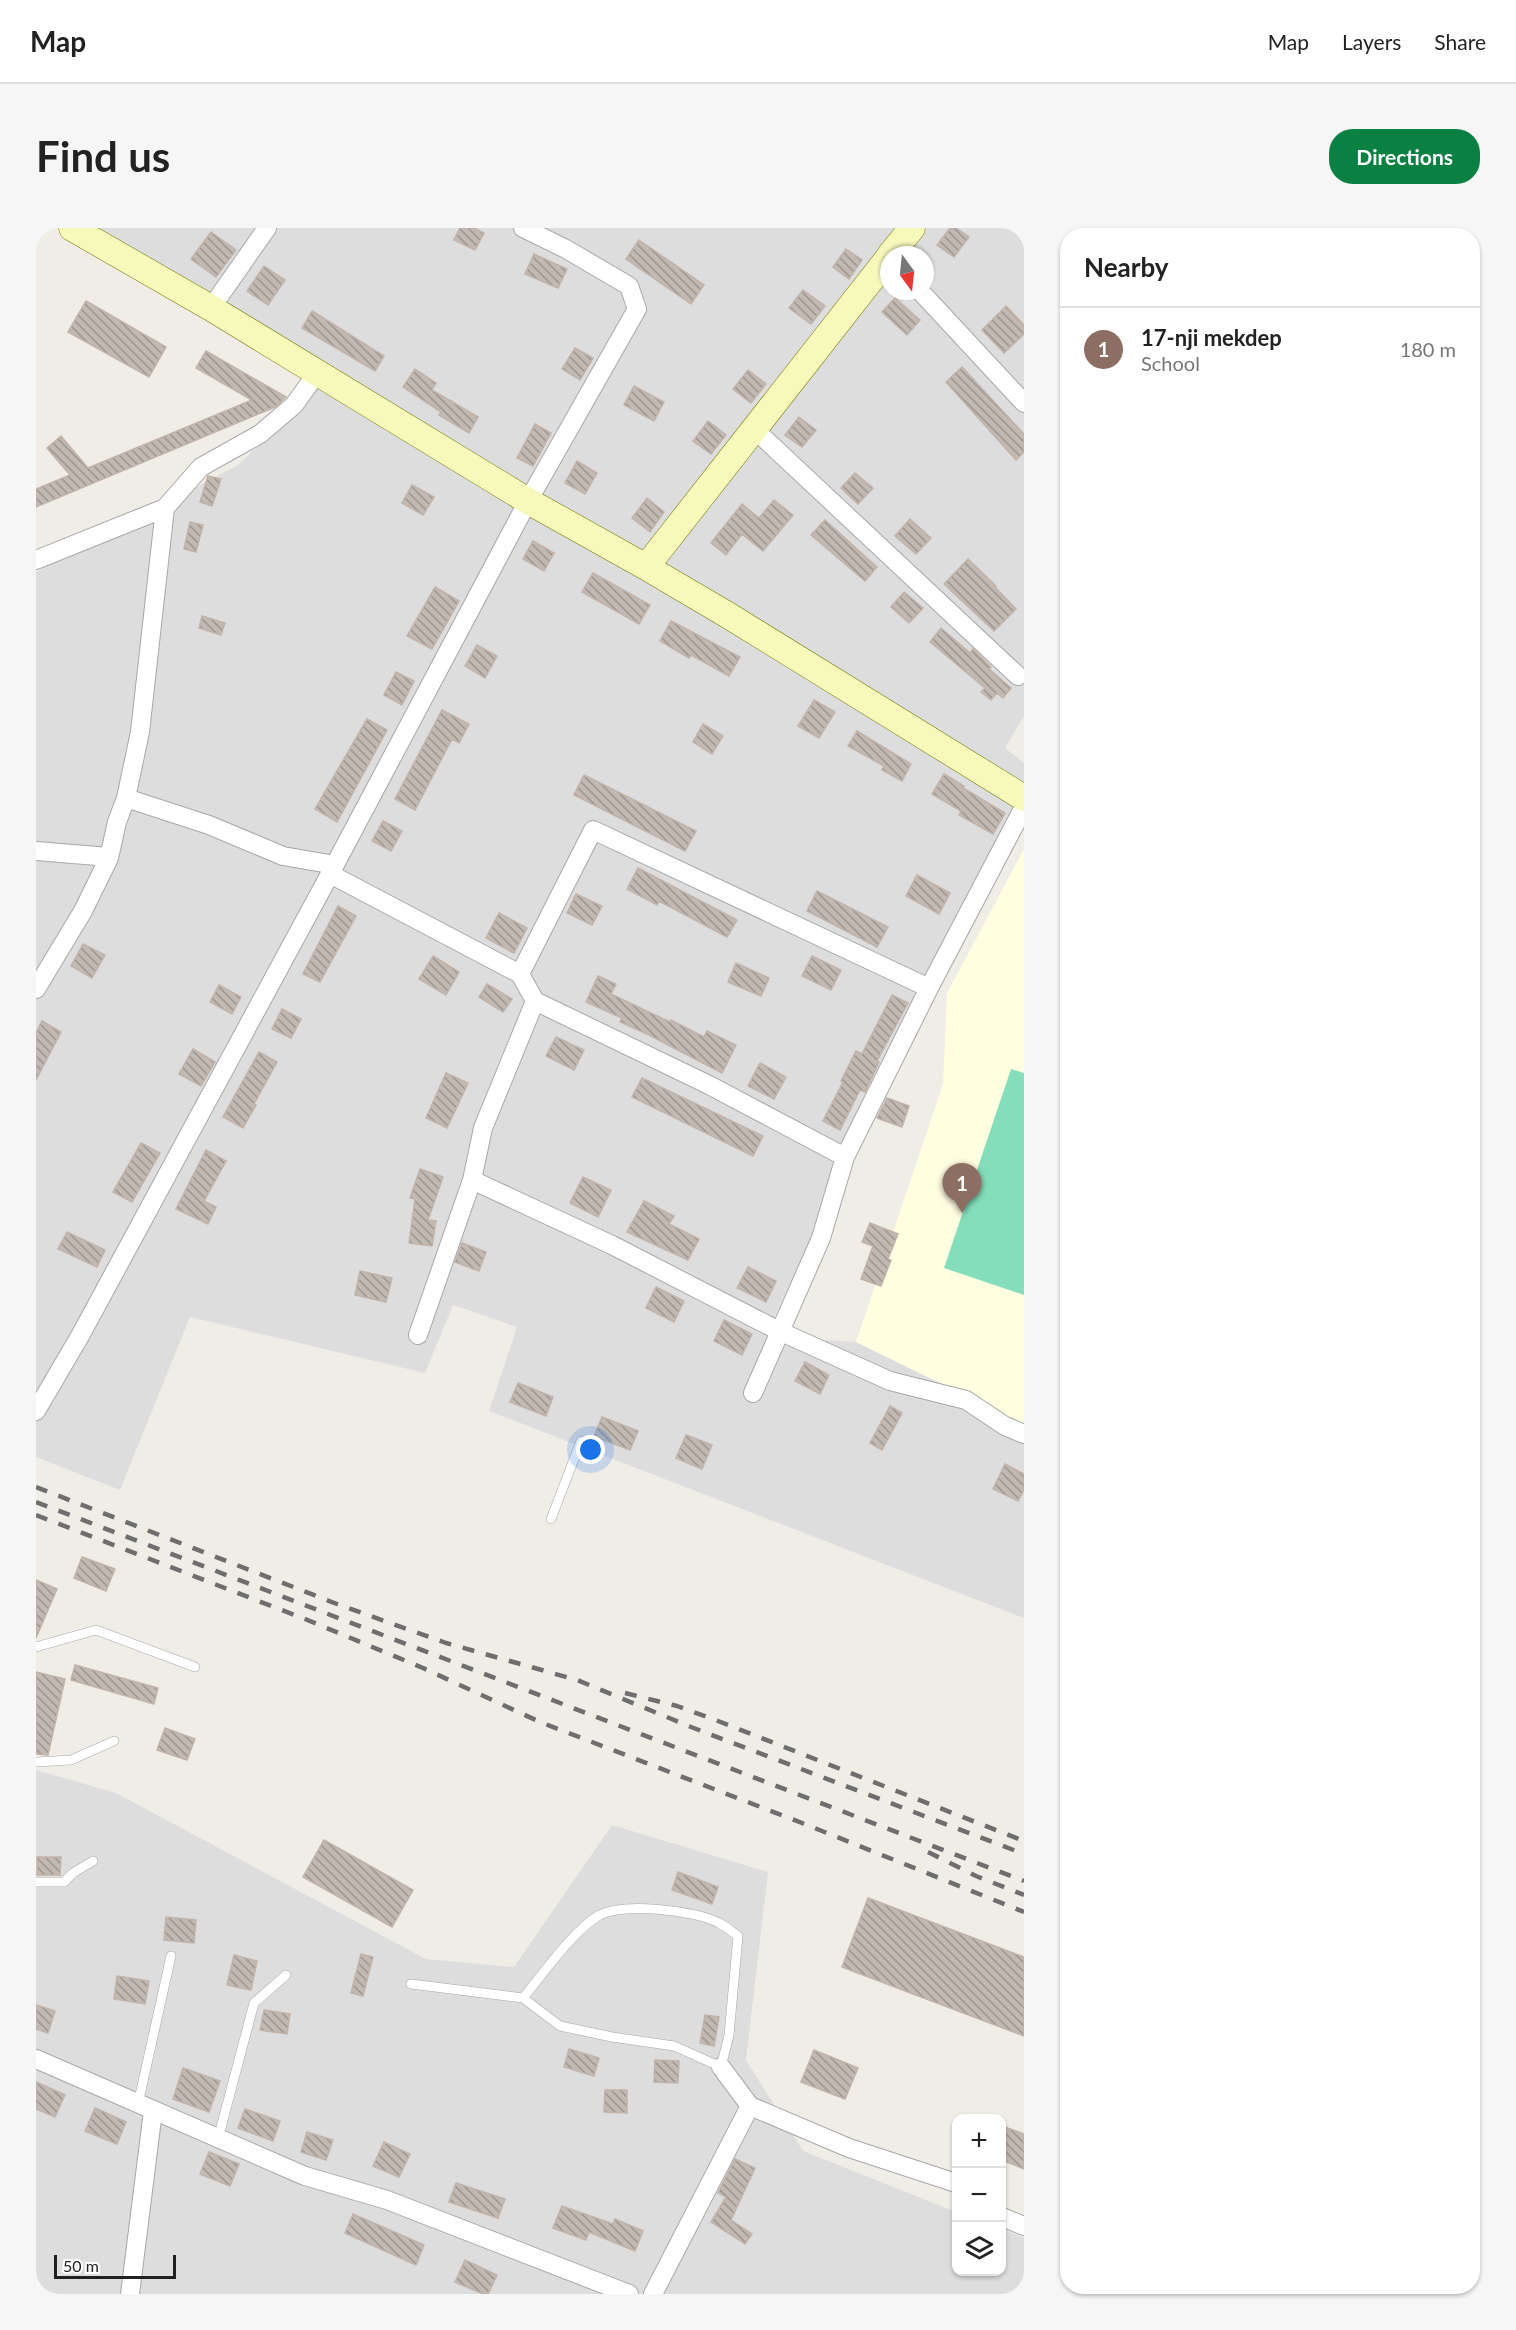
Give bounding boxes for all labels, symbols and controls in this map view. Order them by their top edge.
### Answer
text: Map [30,24,86,58]
text: Map [1268,29,1309,54]
text: Layers [1342,29,1401,54]
text: Share [1434,29,1486,54]
button: Directions [1329,129,1480,184]
text: Find us [36,131,170,181]
north arrow [880,246,934,300]
text: Nearby [1084,251,1169,283]
text: 17-nji mekdep [1141,324,1282,351]
text: 1 [1098,337,1109,361]
text: 180 m [1400,337,1456,361]
text: School [1141,351,1200,375]
pin: 1 [942,1164,982,1213]
your location [576,1435,605,1464]
map controls [952,2114,1006,2276]
button: + [952,2114,1006,2168]
button: − [952,2168,1006,2222]
button: layers [952,2222,1006,2276]
scale bar [54,2252,176,2280]
text: 50 m [63,2256,99,2275]

